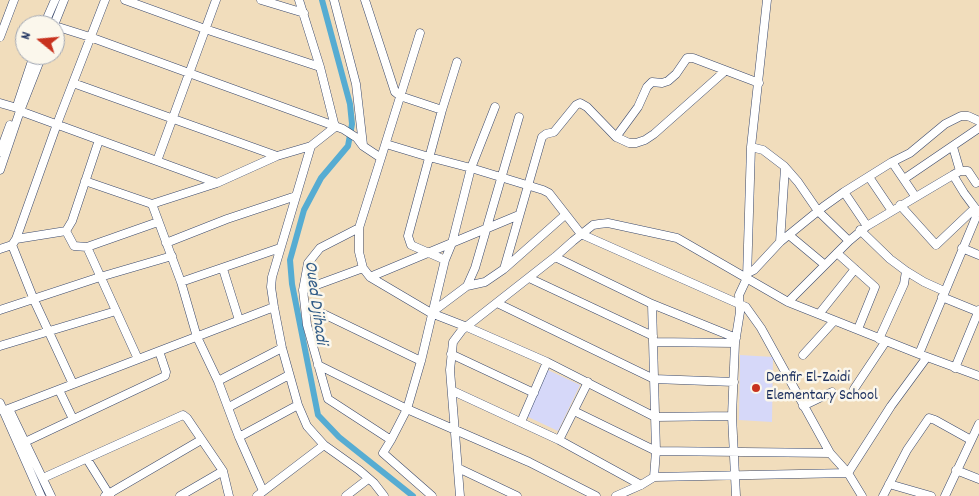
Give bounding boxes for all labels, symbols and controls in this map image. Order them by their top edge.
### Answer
north arrow [15,15,65,65]
text: N [16,30,37,42]
water label: Oued Djihadi [297,260,331,346]
place label: Denfir El-Zaidi Elementary School [766,369,878,407]
marker: Denfir El-Zaidi Elementary School [750,382,762,394]

